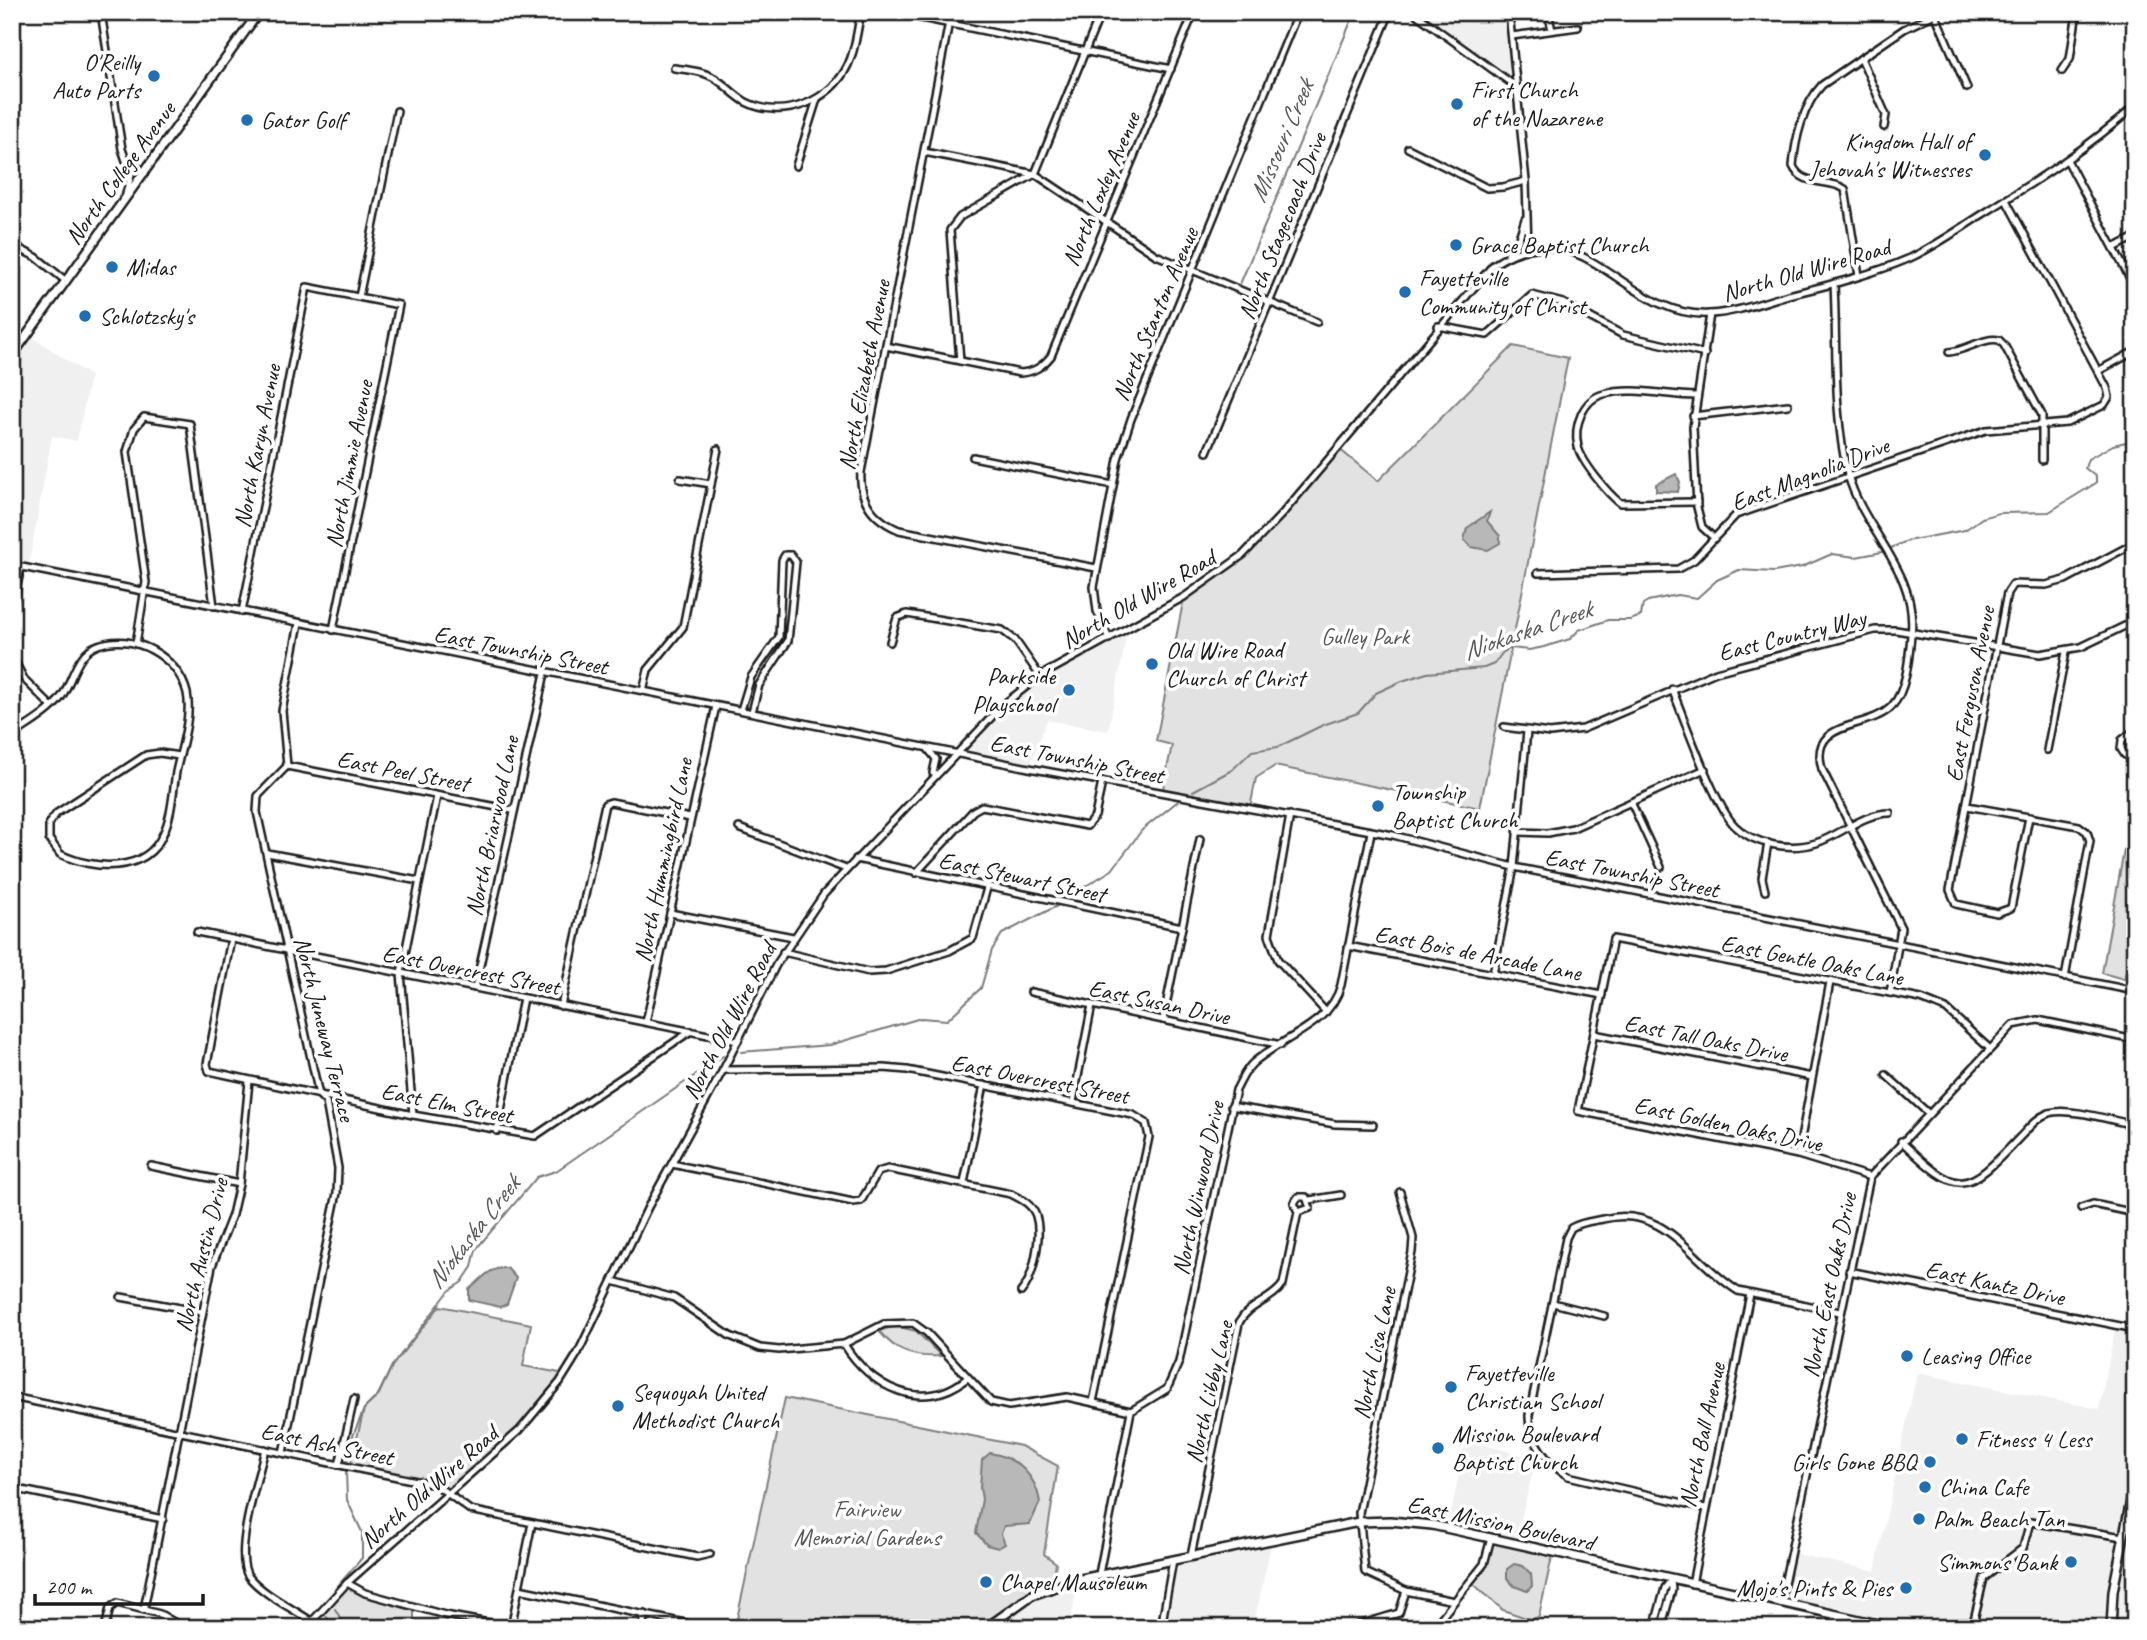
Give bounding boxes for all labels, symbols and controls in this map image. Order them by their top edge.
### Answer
place label: O'Reilly Auto Parts [52,47,143,105]
marker: O'Reilly Auto Parts [146,68,162,84]
water label: Missouri Creek [1241,71,1323,207]
place label: First Church of the Nazarene [1471,75,1604,133]
street label: North College Avenue [58,94,183,250]
marker: First Church of the Nazarene [1449,96,1465,112]
place label: Gator Golf [261,105,351,135]
street label: North Loxley Avenue [1055,106,1148,270]
marker: Gator Golf [239,112,255,128]
street label: North Stagecoach Drive [1231,126,1334,324]
place label: Kingdom Hall of Jehovah's Witnesses [1809,126,1976,184]
marker: Kingdom Hall of Jehovah's Witnesses [1977,147,1993,163]
street label: North Stanton Avenue [1105,221,1206,405]
place label: Grace Baptist Church [1470,230,1650,260]
street label: North Old Wire Road [1719,231,1897,308]
marker: Grace Baptist Church [1448,237,1464,253]
place label: Midas [126,252,177,282]
marker: Midas [104,259,120,275]
place label: Fayetteville Community of Christ [1419,263,1588,321]
street label: North Elizabeth Avenue [831,275,898,472]
marker: Fayetteville Community of Christ [1397,284,1413,300]
place label: Schlotzsky's [99,301,197,331]
marker: Schlotzsky's [77,308,93,324]
street label: North Karyn Avenue [226,360,288,530]
street label: North Jimmie Avenue [318,376,380,550]
street label: East Magnolia Drive [1727,429,1895,518]
street label: North Old Wire Road [1056,541,1223,655]
water label: Niokaska Creek [1458,591,1600,667]
street label: East Country Way [1715,602,1870,668]
street label: East Ferguson Avenue [1938,602,2002,784]
street label: East Township Street [432,618,612,682]
park label: Gulley Park [1321,621,1411,651]
place label: Old Wire Road Church of Christ [1166,635,1308,693]
marker: Old Wire Road Church of Christ [1144,656,1160,672]
place label: Parkside Playschool [972,661,1059,719]
marker: Parkside Playschool [1061,682,1077,698]
street label: East Township Street [988,727,1168,791]
street label: North Briarwood Lane [458,731,526,919]
street label: East Peel Street [335,744,474,799]
street label: North Hummingbird Lane [627,753,700,965]
place label: Township Baptist Church [1392,777,1519,835]
marker: Township Baptist Church [1370,798,1386,814]
street label: East Township Street [1543,841,1723,905]
street label: East Stewart Street [936,845,1111,910]
street label: East Bois de Arcade Lane [1372,918,1586,988]
street label: East Gentle Oaks Lane [1719,928,1908,993]
street label: North Juneway Terrace [288,934,363,1126]
street label: North Old Wire Road [675,934,785,1104]
street label: East Overcrest Street [380,938,564,1002]
street label: East Susan Drive [1086,972,1234,1032]
street label: East Tall Oaks Drive [1622,1008,1792,1069]
street label: East Overcrest Street [949,1047,1133,1111]
street label: East Elm Street [379,1076,517,1131]
street label: East Golden Oaks Drive [1631,1089,1827,1159]
street label: North Winwood Drive [1165,1097,1231,1277]
water label: Niokaska Creek [419,1165,530,1295]
street label: North Austin Drive [167,1173,235,1335]
street label: North East Oaks Drive [1795,1188,1864,1380]
street label: East Kantz Drive [1923,1254,2069,1313]
street label: North Lisa Lane [1345,1282,1403,1422]
street label: North Libby Lane [1178,1316,1240,1466]
place label: Leasing Office [1921,1341,2033,1371]
marker: Leasing Office [1899,1348,1915,1364]
place label: Fayetteville Christian School [1465,1358,1604,1416]
street label: North Ball Avenue [1672,1358,1732,1510]
place label: Sequoyah United Methodist Church [632,1377,780,1435]
marker: Fayetteville Christian School [1443,1379,1459,1395]
marker: Sequoyah United Methodist Church [610,1398,626,1414]
street label: East Ash Street [258,1415,398,1473]
street label: North Old Wire Road [354,1417,507,1555]
place label: Mission Boulevard Baptist Church [1452,1419,1602,1477]
place label: Fitness 4 Less [1976,1424,2093,1454]
marker: Fitness 4 Less [1954,1431,1970,1447]
marker: Mission Boulevard Baptist Church [1430,1440,1446,1456]
place label: Girls Gone BBQ [1792,1447,1918,1477]
marker: Girls Gone BBQ [1922,1454,1938,1470]
place label: China Cafe [1939,1472,2031,1502]
marker: China Cafe [1917,1479,1933,1495]
street label: East Mission Boulevard [1405,1489,1601,1558]
park label: Fairview Memorial Gardens [794,1494,943,1552]
place label: Palm Beach Tan [1933,1504,2065,1534]
marker: Palm Beach Tan [1911,1511,1927,1527]
place label: Simmons Bank [1937,1547,2059,1577]
marker: Simmons Bank [2063,1554,2079,1570]
scale bar [35,1563,203,1607]
place label: Chapel Mausoleum [1000,1567,1147,1597]
place label: Mojo's Pints & Pies [1736,1573,1895,1603]
text: 200 m [46,1574,93,1600]
marker: Chapel Mausoleum [978,1574,994,1590]
marker: Mojo's Pints & Pies [1898,1580,1914,1596]

